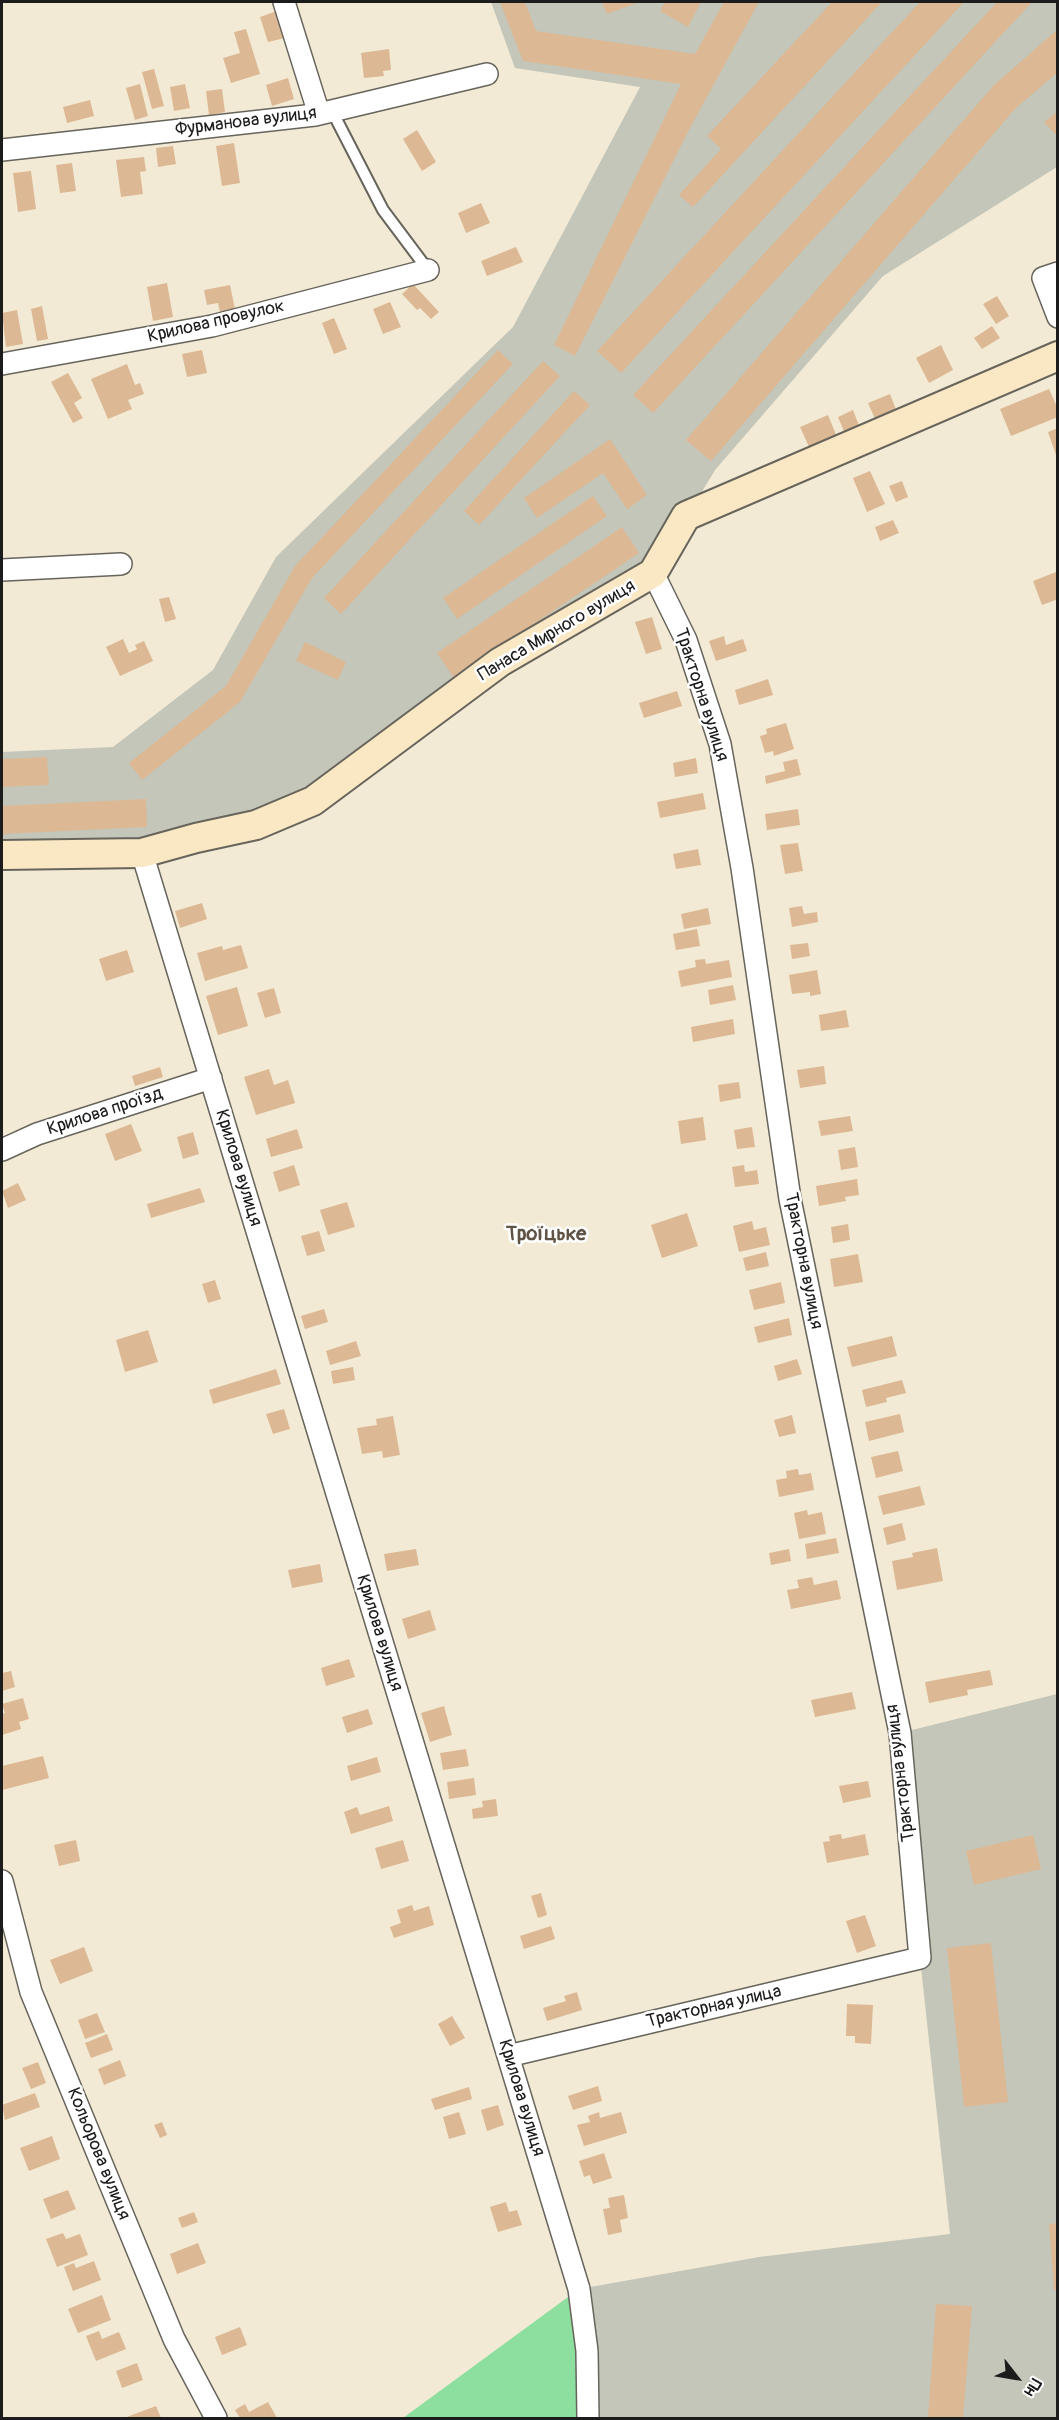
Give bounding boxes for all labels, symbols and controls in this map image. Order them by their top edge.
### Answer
street label: Фурманова вулиця [174,103,318,141]
street label: Крилова провулок [146,296,286,348]
street label: Панаса Мирного вулиця [474,576,640,686]
street label: Тракторна вулиця [669,626,733,764]
street label: Крилова проїзд [45,1083,165,1141]
street label: Крилова вулиця [210,1107,266,1229]
street label: Тракторна вулиця [779,1191,827,1331]
district label: Троїцьке [506,1223,586,1247]
street label: Крилова вулиця [351,1572,407,1694]
street label: Тракторна вулиця [882,1703,920,1843]
street label: Тракторная улица [644,1981,784,2033]
street label: Крилова вулиця [493,2037,549,2159]
street label: Кольорова вулиця [62,2085,134,2223]
north arrow [987,2348,1047,2408]
text: Пн [1019,2375,1046,2400]

